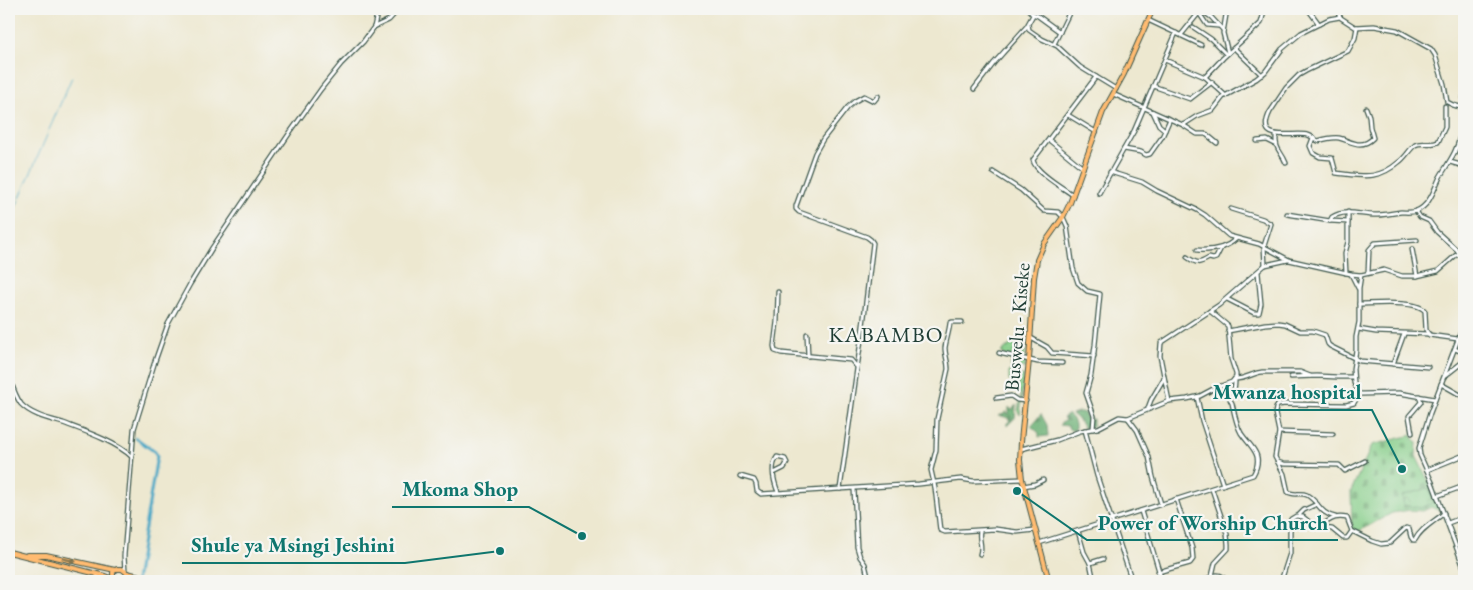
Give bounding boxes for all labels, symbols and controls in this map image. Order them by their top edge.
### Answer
street label: Buswelu - Kiseke [998,262,1036,392]
district label: KABAMBO [829,320,943,349]
callout: Mwanza hospital [1203,374,1372,410]
text: Mwanza hospital [1213,378,1361,405]
callout: Mkoma Shop [392,471,529,507]
text: Mkoma Shop [402,475,519,502]
callout: Power of Worship Church [1087,504,1338,540]
text: Power of Worship Church [1098,509,1328,536]
callout: Shule ya Msingi Jeshini [182,527,405,563]
text: Shule ya Msingi Jeshini [191,531,395,558]
one-way arrow [61,556,76,564]

